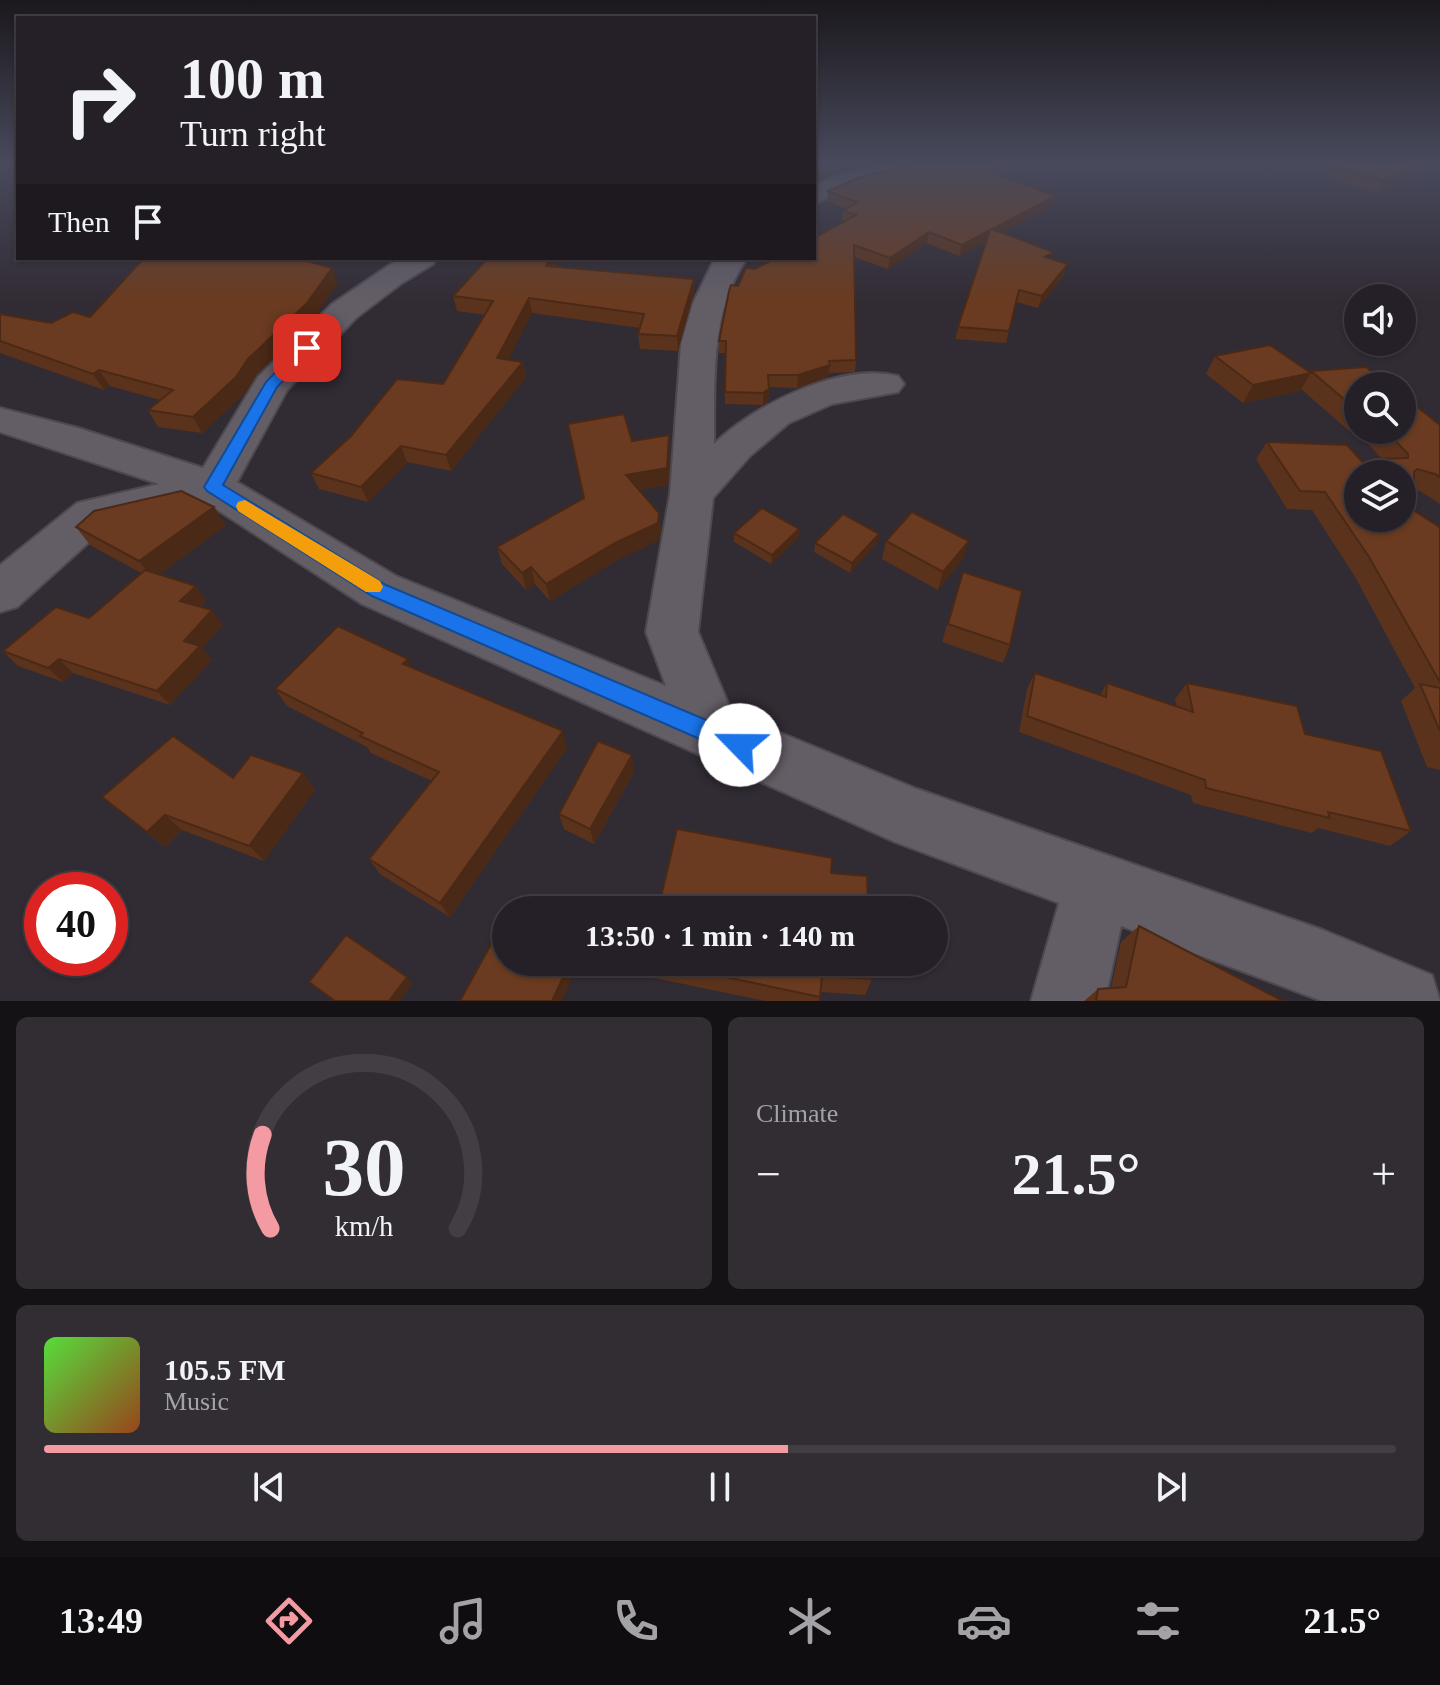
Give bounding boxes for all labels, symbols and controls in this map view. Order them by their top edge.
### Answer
icon: right [48,48,152,152]
text: 100 m [180,48,325,110]
text: Turn right [180,114,326,154]
icon: arrive [126,200,170,244]
text: Then [48,205,110,238]
map controls [1344,284,1416,532]
button: sound [1344,284,1416,356]
pin [273,314,341,382]
icon: arrive [285,326,329,370]
button: search [1344,372,1416,444]
button: layers [1344,460,1416,532]
position arrow [698,703,782,787]
speed limit sign: 40 [24,872,128,976]
text: 13:50 · 1 min · 140 m [585,919,855,952]
text: Climate [756,1099,838,1128]
text: 30 [322,1121,406,1213]
text: 21.5° [1012,1141,1141,1207]
text: − [756,1150,781,1199]
text: + [1371,1150,1396,1199]
text: km/h [335,1211,393,1242]
text: 105.5 FM [164,1353,286,1386]
text: Music [164,1387,229,1416]
icon: previous [247,1465,291,1509]
icon: pause [698,1465,742,1509]
icon: next [1149,1465,1193,1509]
icon: directions [261,1593,317,1649]
icon: music [435,1593,491,1649]
icon: phone [608,1593,664,1649]
icon: climate [782,1593,838,1649]
icon: car [956,1593,1012,1649]
icon: filters [1130,1593,1186,1649]
text: 13:49 [59,1601,143,1641]
text: 21.5° [1304,1601,1381,1641]

